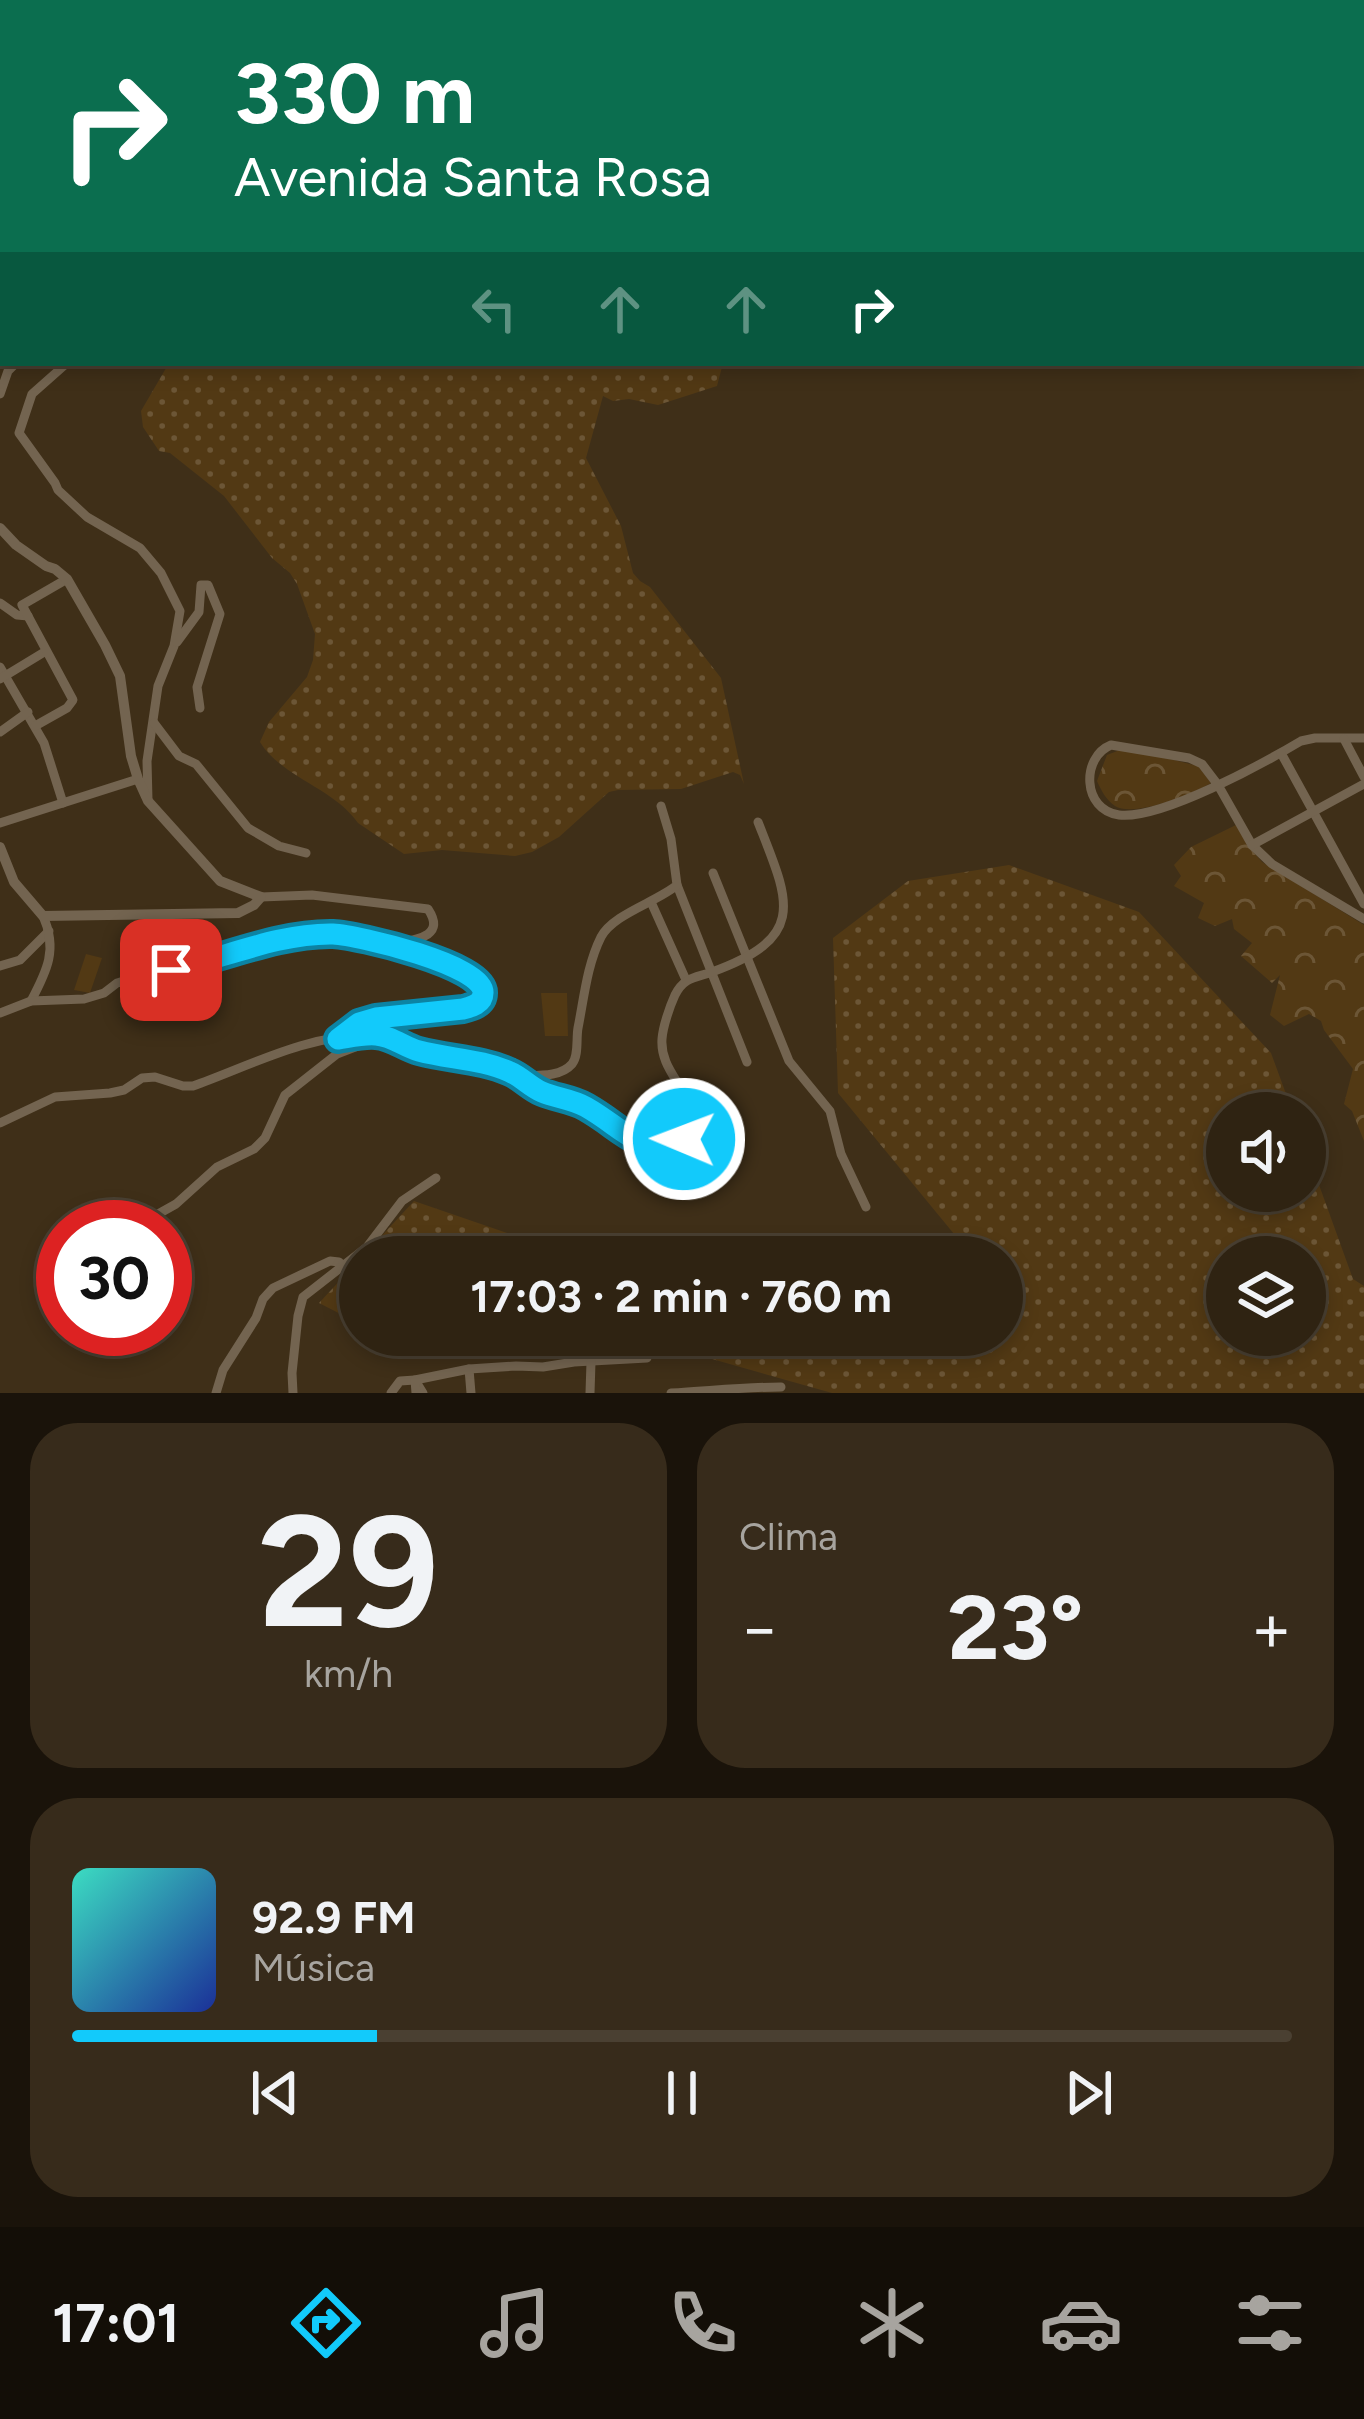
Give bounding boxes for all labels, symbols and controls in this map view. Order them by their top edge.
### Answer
text: 330 m [234,43,475,144]
icon: right [36,48,192,204]
text: Avenida Santa Rosa [234,145,712,210]
icon: left [461,276,527,342]
icon: ahead [587,276,653,342]
icon: ahead [713,276,779,342]
icon: right [839,276,905,342]
pin [120,919,222,1021]
icon: arrive [138,937,204,1003]
position arrow [621,1076,747,1202]
map controls [1206,1092,1326,1356]
button: sound [1206,1092,1326,1212]
speed limit sign: 30 [36,1200,192,1356]
button: layers [1206,1236,1326,1356]
text: 17:03 · 2 min · 760 m [470,1269,892,1323]
text: 29 [258,1478,439,1665]
text: Clima [739,1513,838,1560]
text: 23° [947,1573,1084,1682]
text: − [739,1588,780,1668]
text: + [1251,1588,1292,1668]
text: km/h [304,1650,393,1697]
text: 92.9 FM [252,1890,416,1944]
text: Música [252,1944,375,1991]
icon: previous [242,2060,308,2126]
icon: pause [649,2060,715,2126]
icon: next [1056,2060,1122,2126]
icon: directions [284,2281,368,2365]
icon: music [473,2281,557,2365]
icon: phone [661,2281,745,2365]
icon: climate [850,2281,934,2365]
icon: car [1039,2281,1123,2365]
icon: filters [1228,2281,1312,2365]
text: 17:01 [52,2291,179,2356]

